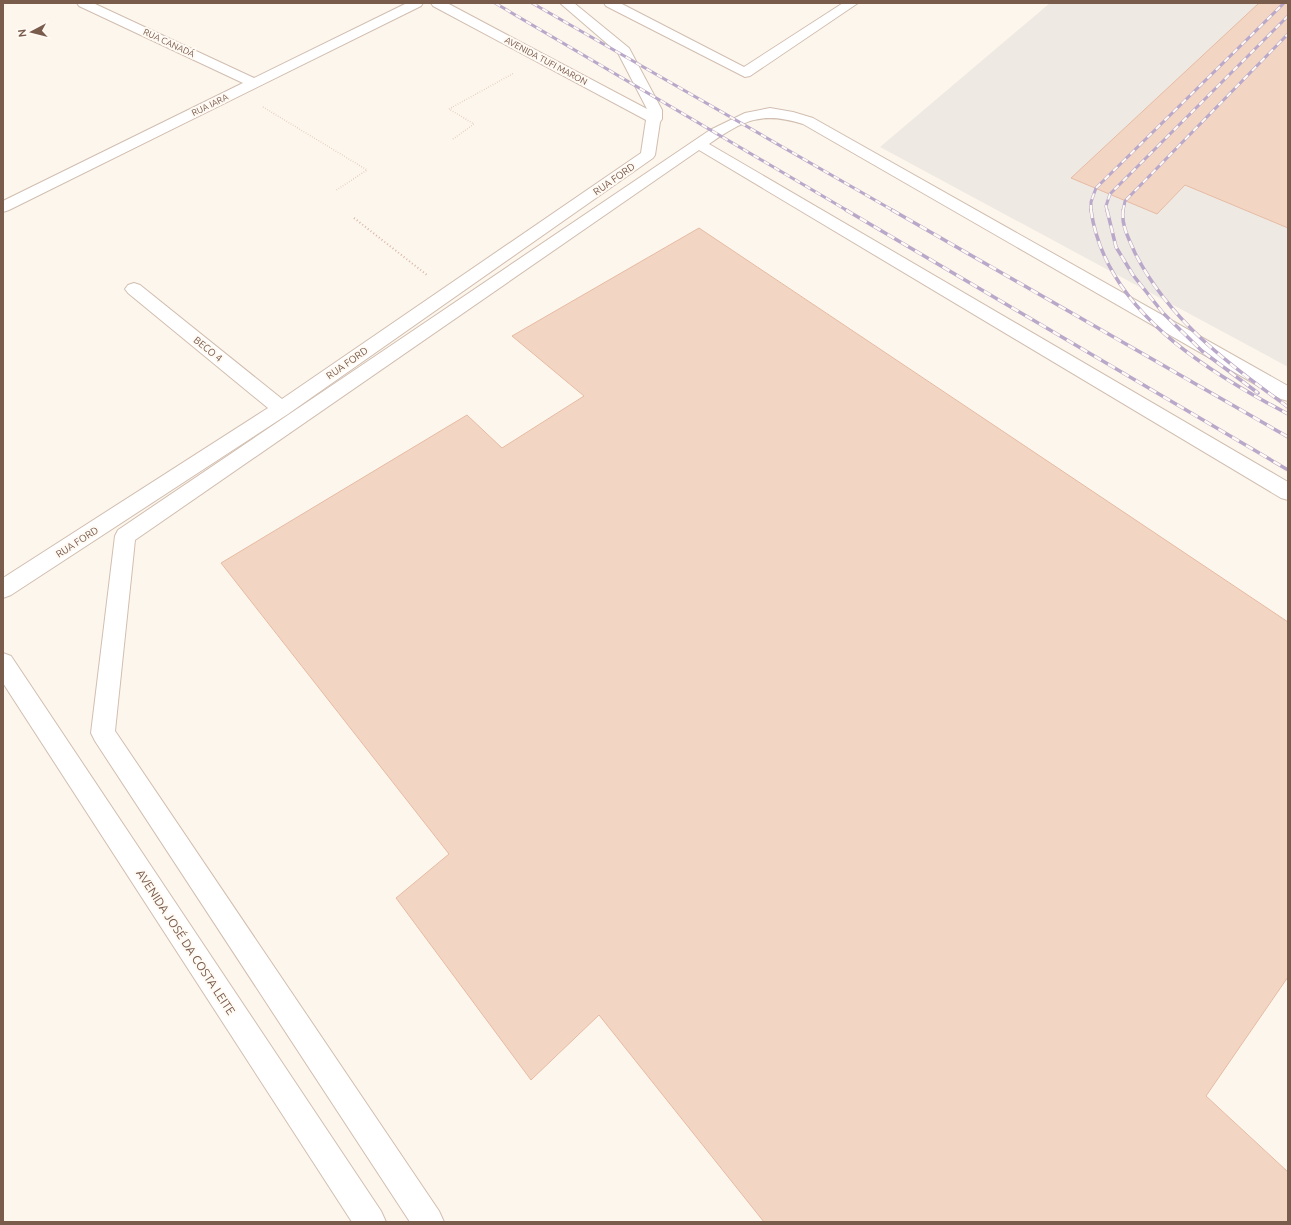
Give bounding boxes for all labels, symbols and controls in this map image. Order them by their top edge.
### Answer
north arrow [12,12,52,52]
street label: RUA CANADÁ [142,25,197,59]
text: N [16,28,29,38]
street label: AVENIDA TUFI MARON [503,35,589,87]
street label: RUA IARA [190,92,230,118]
street label: RUA FORD [591,161,637,197]
street label: BECO 4 [192,334,225,364]
street label: RUA FORD [324,345,370,381]
street label: RUA FORD [54,524,100,560]
street label: AVENIDA JOSÉ DA COSTA LEITE [134,867,238,1017]

